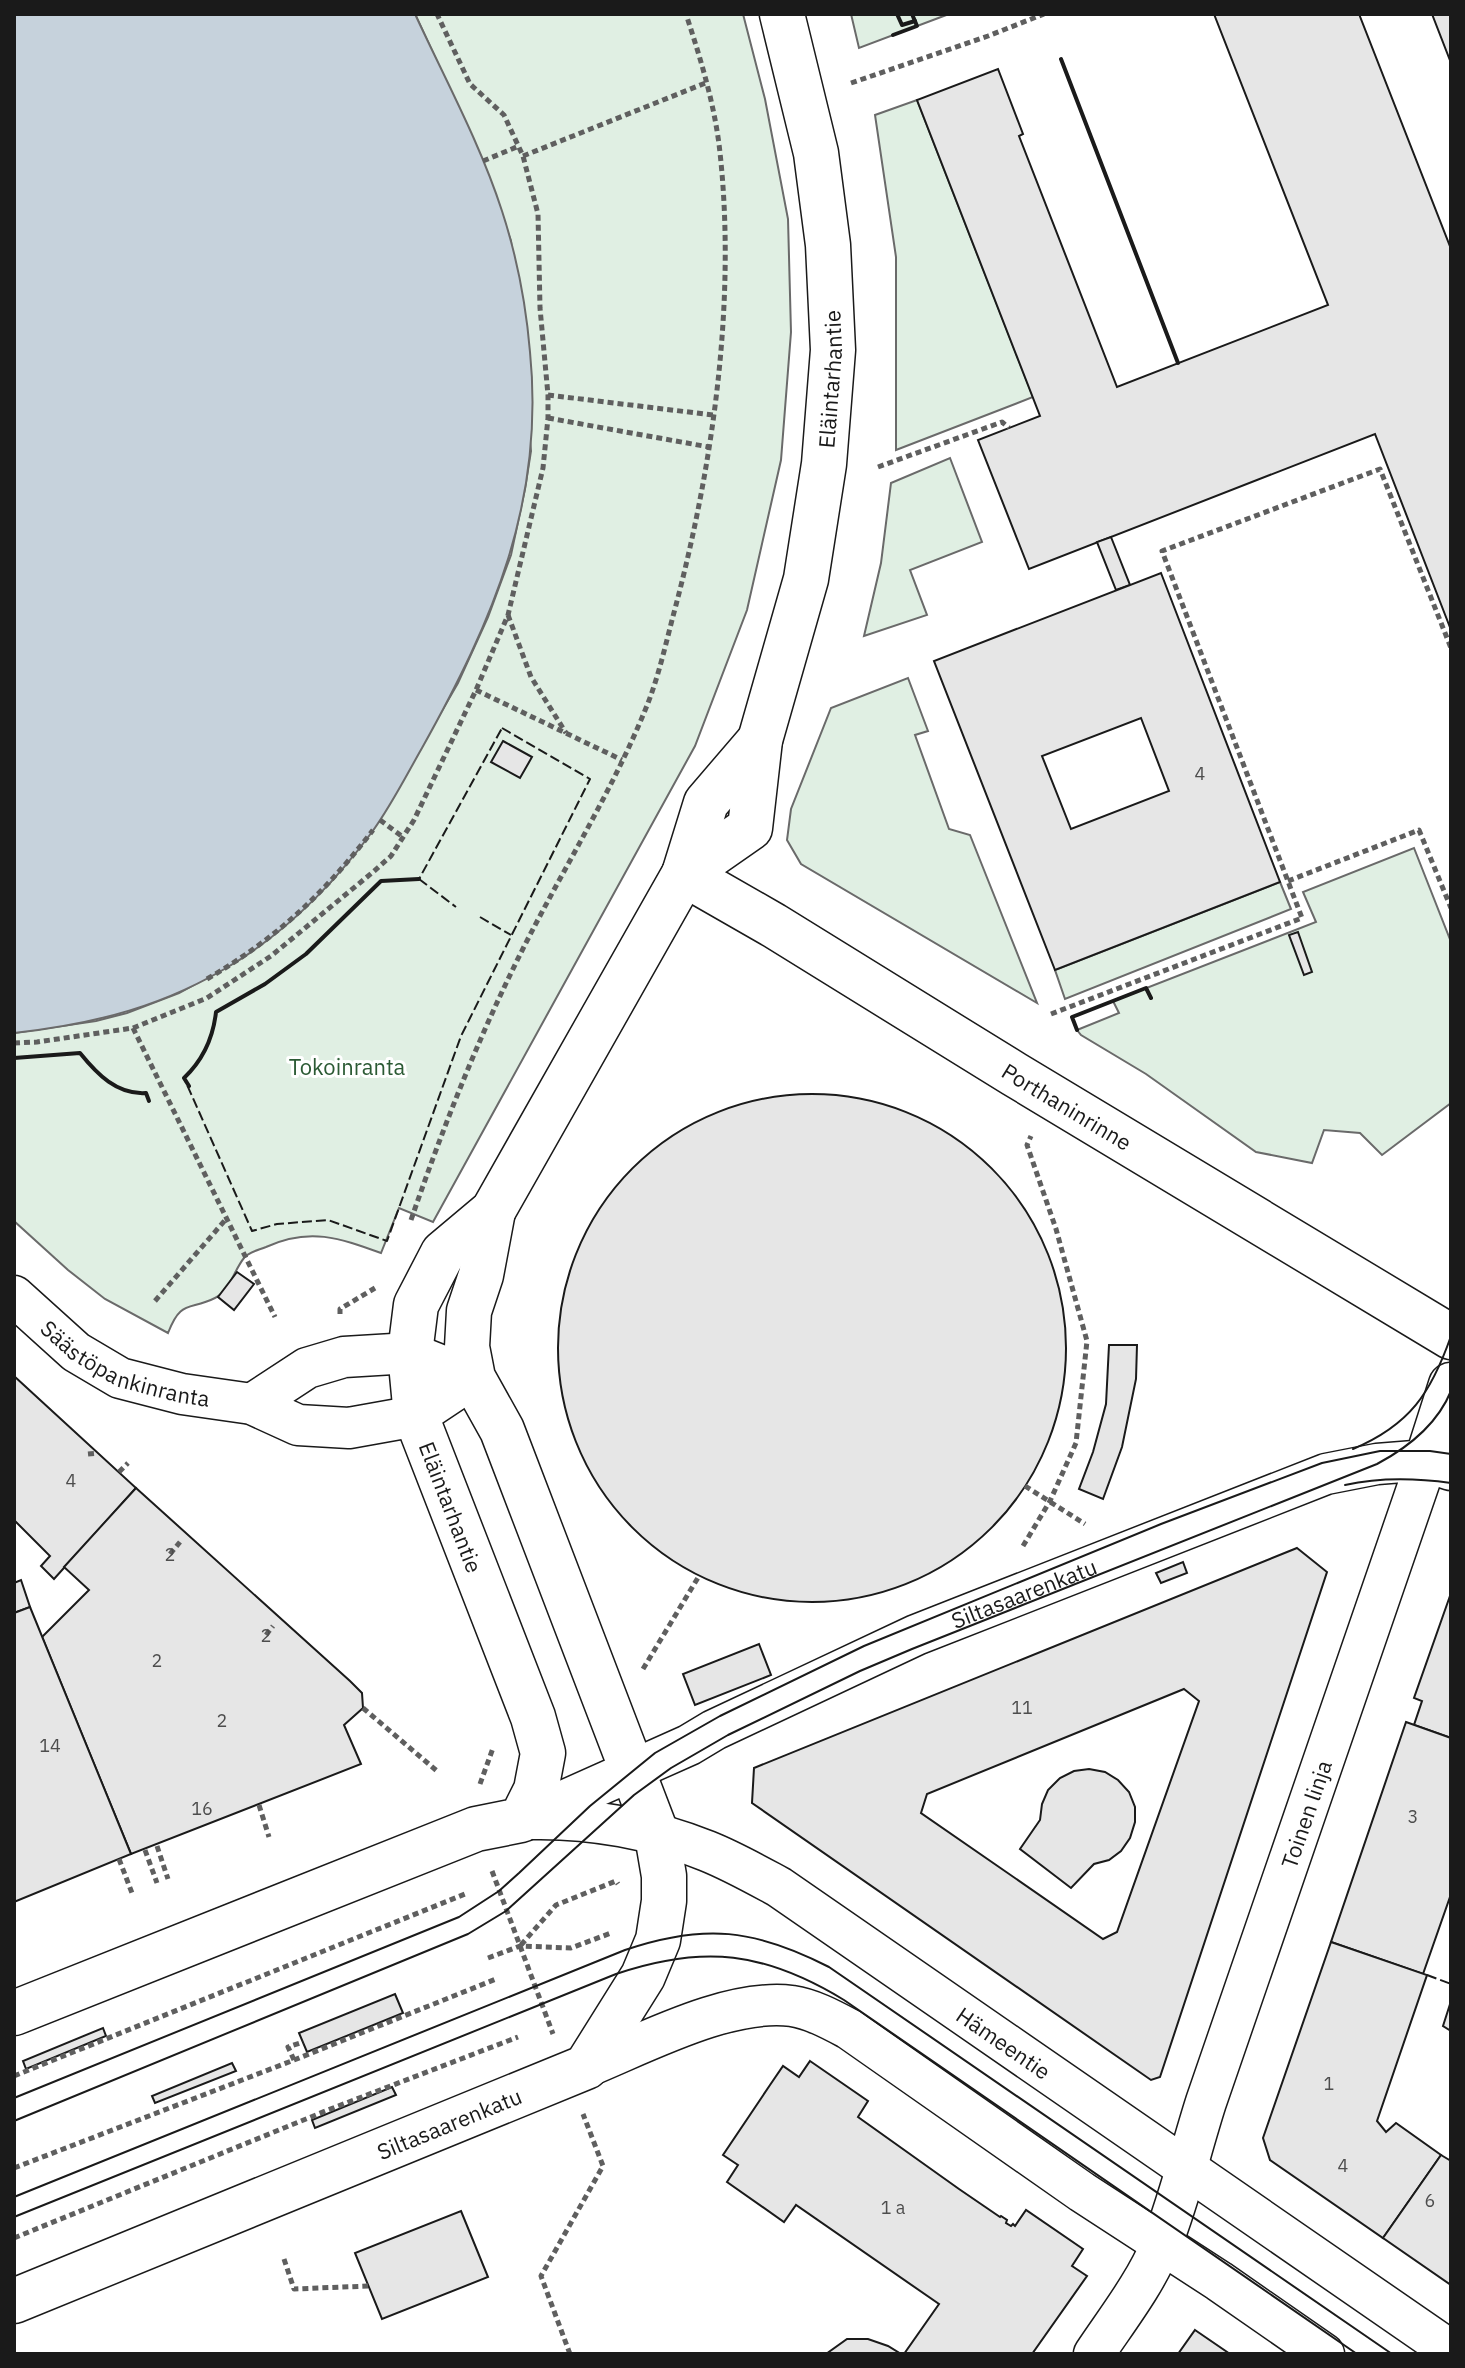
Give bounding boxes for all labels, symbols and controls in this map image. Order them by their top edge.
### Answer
street label: Eläintarhantie [811,309,848,449]
house number: 4 [1195,762,1206,785]
park label: Tokoinranta [289,1052,406,1081]
street label: Porthaninrinne [997,1056,1137,1156]
street label: Säästöpankinranta [35,1313,212,1412]
street label: Eläintarhantie [413,1437,489,1577]
house number: 4 [66,1469,77,1492]
house number: 2 [165,1543,175,1566]
street label: Siltasaarenkatu [947,1551,1101,1634]
house number: 2 [261,1624,271,1647]
house number: 2 [152,1649,162,1672]
house number: 11 [1011,1696,1033,1719]
house number: 2 [217,1709,227,1732]
house number: 14 [39,1734,61,1757]
street label: Toinen linja [1274,1756,1338,1872]
house number: 16 [191,1797,213,1820]
house number: 3 [1408,1805,1418,1828]
street label: Hämeentie [951,2000,1057,2085]
house number: 1 [1324,2072,1334,2095]
street label: Siltasaarenkatu [372,2080,526,2166]
house number: 4 [1338,2154,1349,2177]
house number: 6 [1425,2189,1435,2212]
house number: 1 a [881,2196,906,2219]

